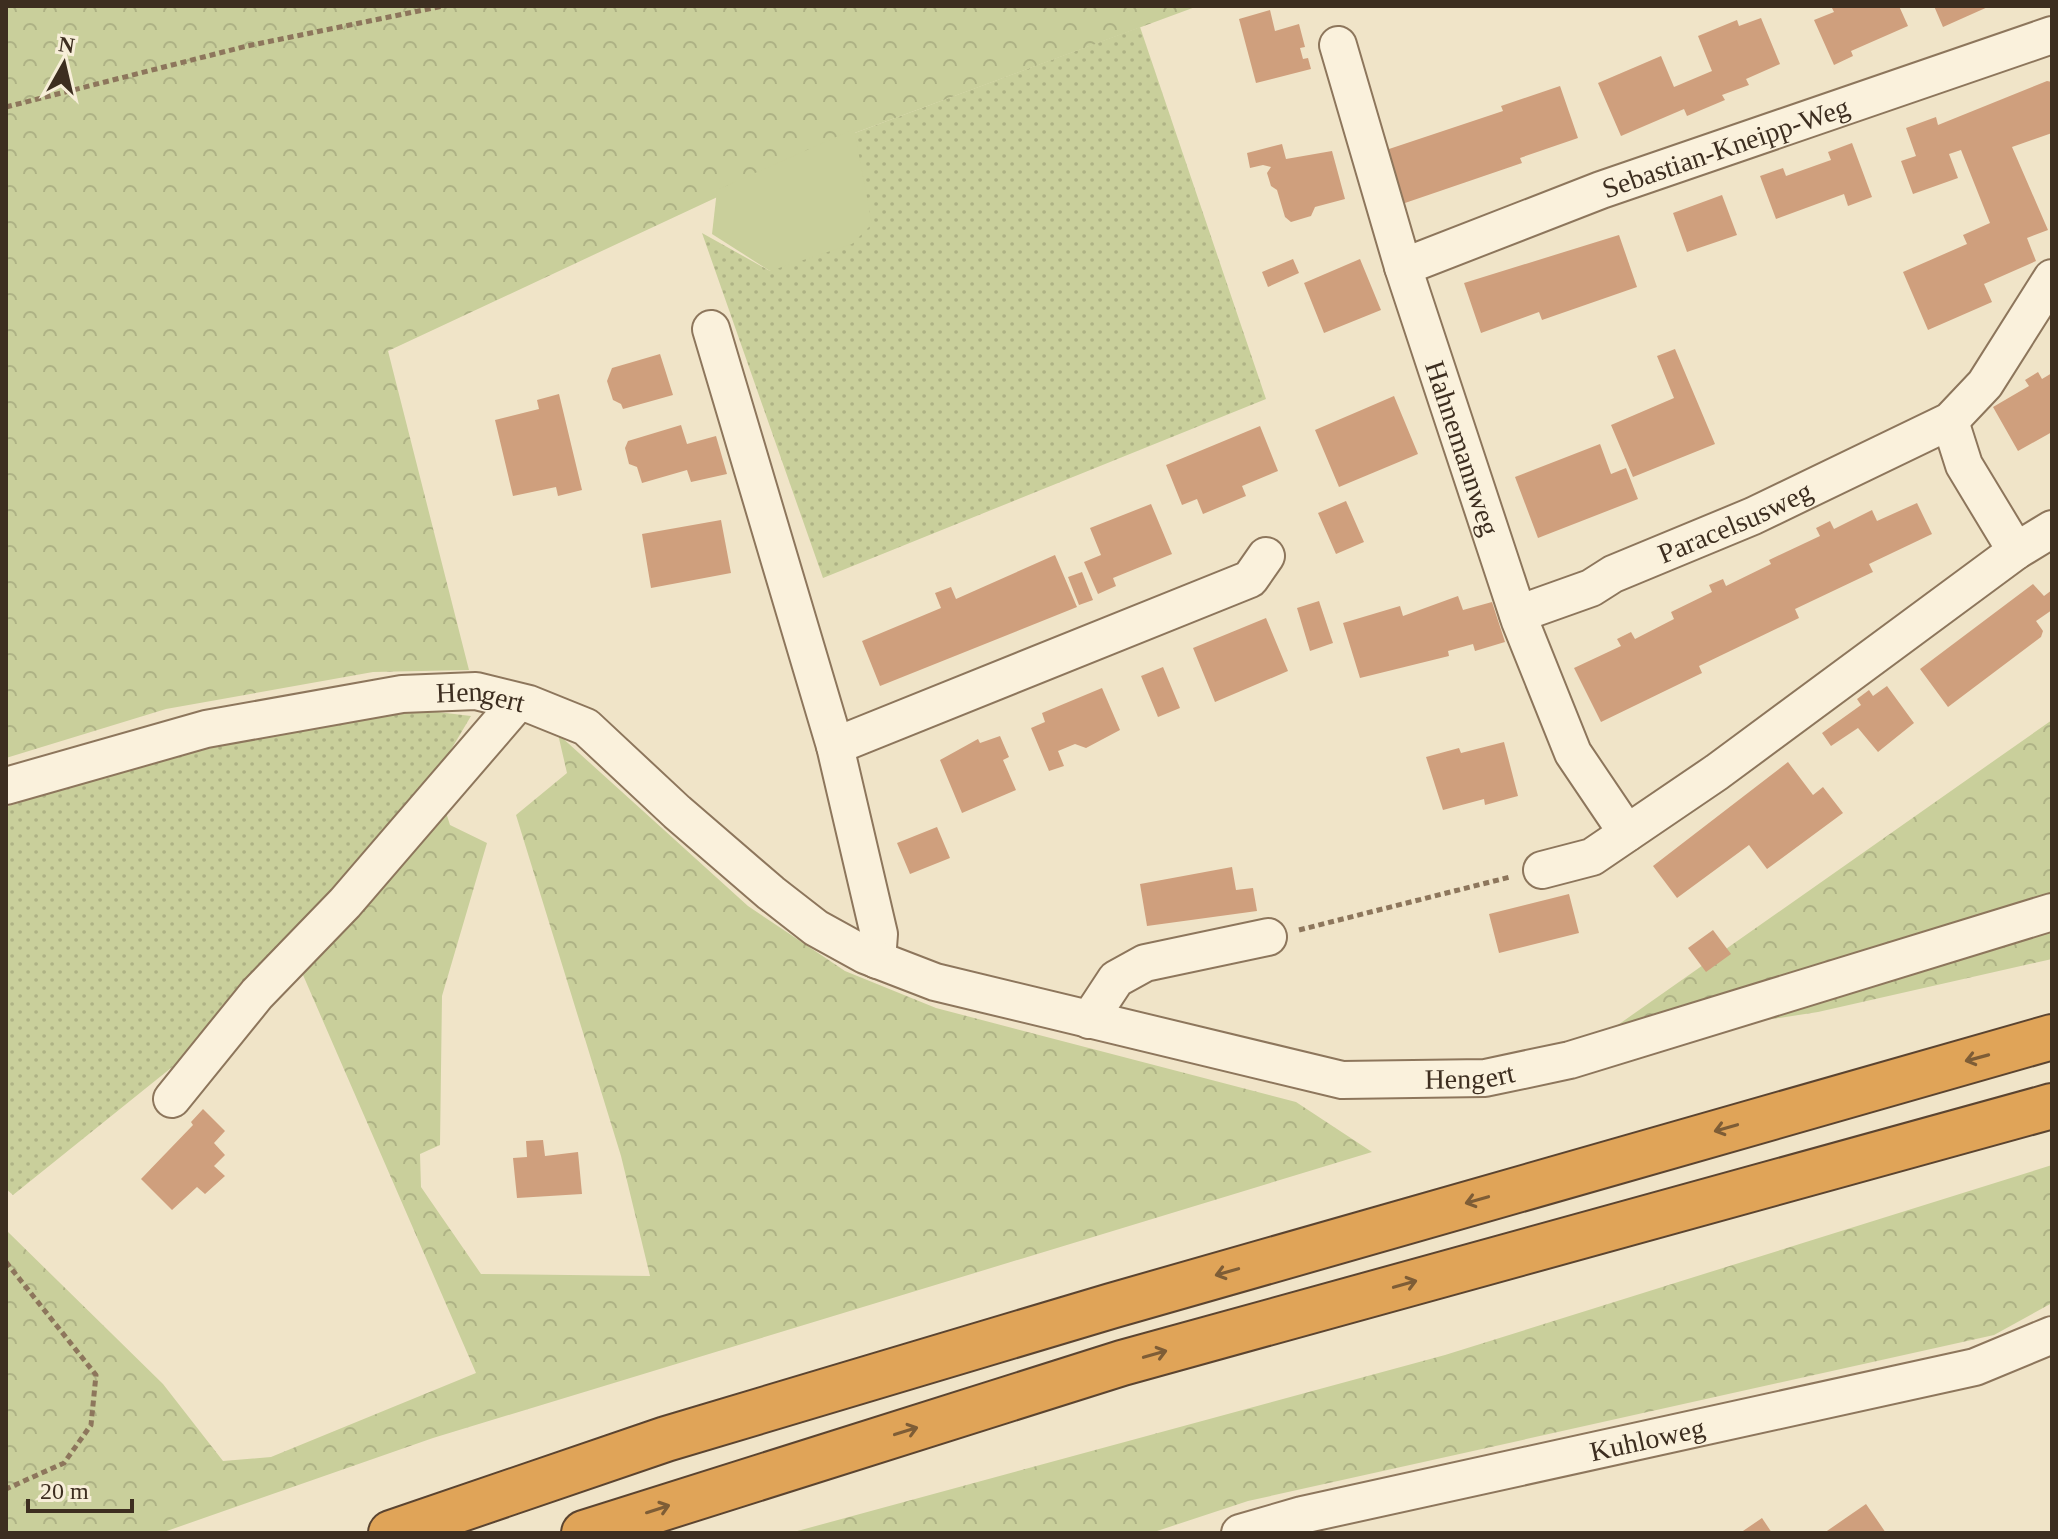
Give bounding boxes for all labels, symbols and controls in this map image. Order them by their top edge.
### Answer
north arrow [24,24,104,104]
text: N [57,31,76,58]
street label: Sebastian-Kneipp-Weg [1598,90,1853,204]
street label: Hahnemannweg [1420,357,1506,539]
street label: Paracelsusweg [1653,475,1817,569]
street label: Hengert [435,675,528,718]
one-way arrow [1964,1051,1990,1066]
street label: Hengert [1424,1057,1517,1094]
one-way arrow [1714,1121,1740,1136]
one-way arrow [1464,1193,1490,1208]
one-way arrow [1214,1265,1240,1280]
one-way arrow [1392,1276,1418,1291]
one-way arrow [1141,1346,1167,1361]
street label: Kuhloweg [1587,1411,1708,1467]
one-way arrow [894,1422,919,1437]
scale bar [28,1463,132,1513]
text: 20 m [40,1478,89,1504]
one-way arrow [646,1500,671,1515]

